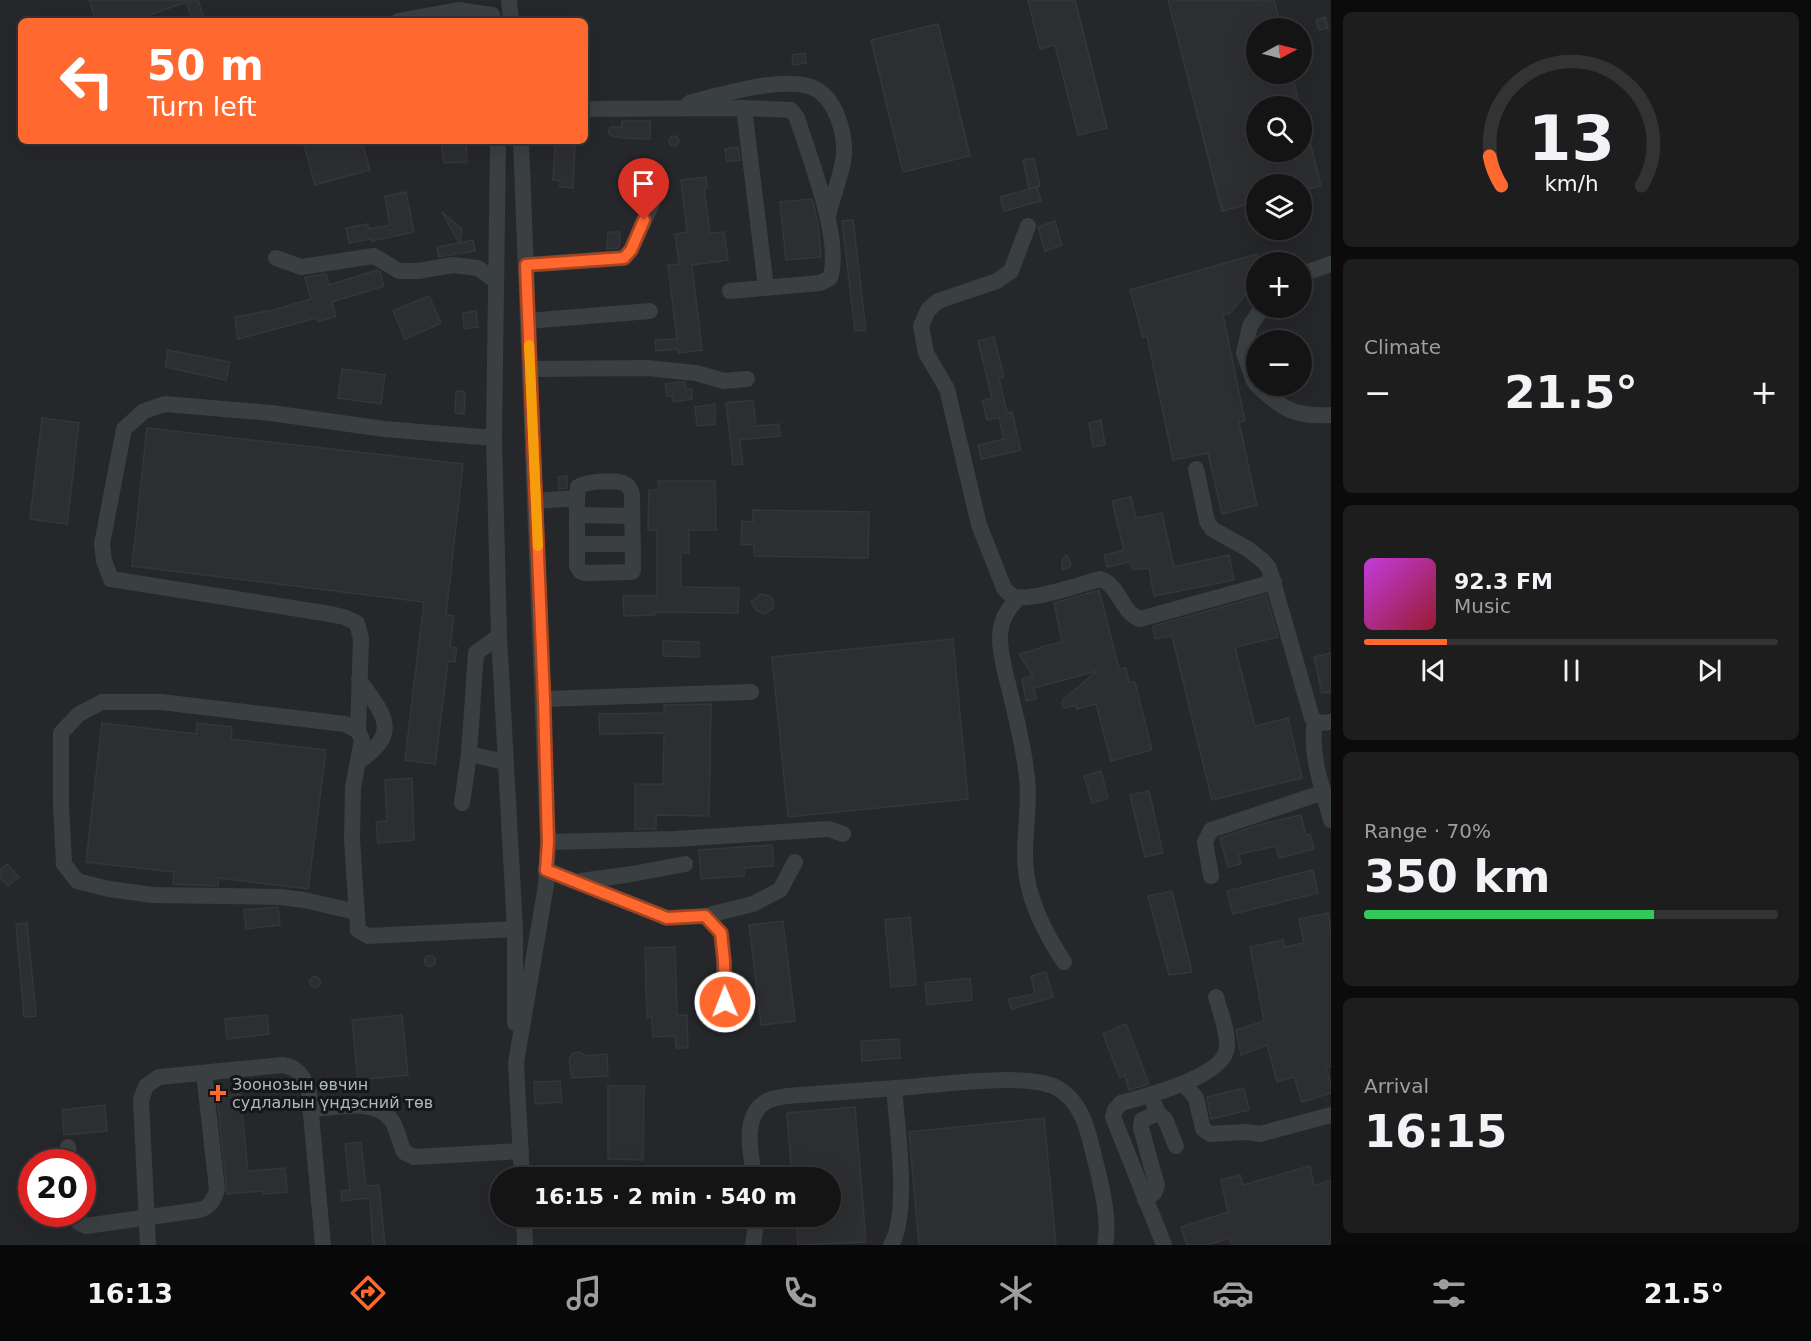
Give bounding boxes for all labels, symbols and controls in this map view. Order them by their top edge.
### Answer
north arrow [1246,18,1312,84]
map controls [1246,18,1312,396]
text: 50 m [147,41,264,90]
icon: left [48,42,126,120]
text: Turn left [147,91,257,122]
button: search [1246,96,1312,162]
text: 13 [1528,102,1614,175]
pin [618,158,669,220]
icon: arrive [627,167,660,200]
text: km/h [1544,172,1598,197]
button: layers [1246,174,1312,240]
button: + [1246,252,1312,318]
button: − [1246,330,1312,396]
text: Climate [1364,335,1441,359]
text: 21.5° [1504,366,1638,419]
text: − [1364,373,1392,412]
text: + [1750,373,1778,412]
text: 92.3 FM [1454,569,1553,594]
text: Music [1454,594,1511,618]
icon: previous [1417,654,1450,687]
icon: pause [1555,654,1588,687]
icon: next [1693,654,1726,687]
text: Range · 70% [1364,819,1491,843]
text: 350 km [1364,850,1550,903]
position arrow [693,970,757,1034]
text: Arrival [1364,1074,1429,1098]
place label: Зоонозын өвчин судлалын үндэсний төв [232,1075,433,1112]
marker: Зоонозын өвчин судлалын үндэсний төв [209,1084,227,1102]
text: 16:15 [1364,1105,1507,1158]
speed limit sign: 20 [18,1149,96,1227]
text: 16:15 · 2 min · 540 m [534,1184,797,1209]
icon: directions [347,1272,389,1314]
icon: music [563,1272,605,1314]
icon: phone [779,1272,821,1314]
icon: climate [995,1272,1037,1314]
icon: car [1212,1272,1254,1314]
icon: filters [1428,1272,1470,1314]
text: 16:13 [87,1278,173,1309]
text: 21.5° [1644,1278,1724,1309]

